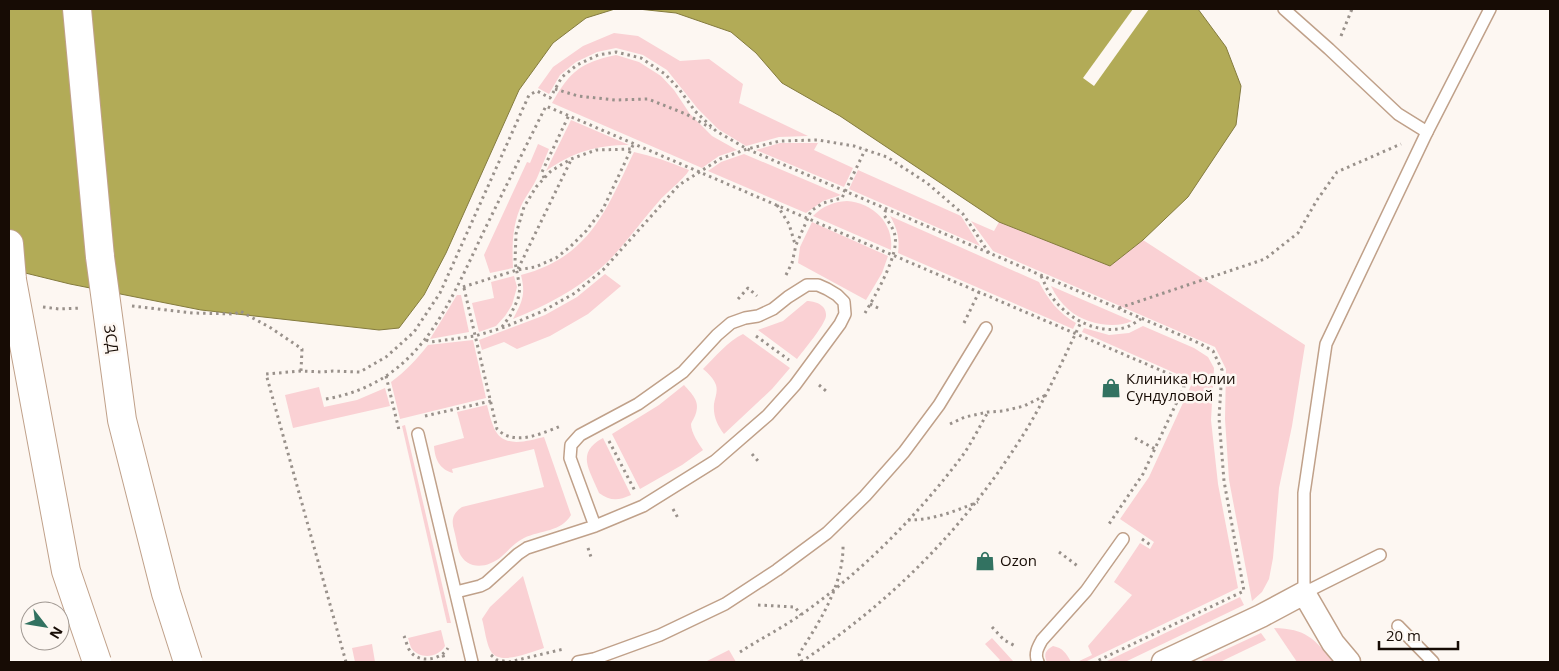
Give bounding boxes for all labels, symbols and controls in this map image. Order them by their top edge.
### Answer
street label: ЗСД [100,323,124,354]
place label: Клиника Юлии Сундуловой [1126,368,1236,405]
shop icon: Клиника Юлии Сундуловой [1100,377,1122,399]
shop icon: Ozon [974,550,996,572]
place label: Ozon [1000,550,1037,570]
north arrow [20,601,70,651]
scale bar [1379,618,1458,650]
text: N [45,623,68,643]
text: 20 m [1386,625,1421,645]

